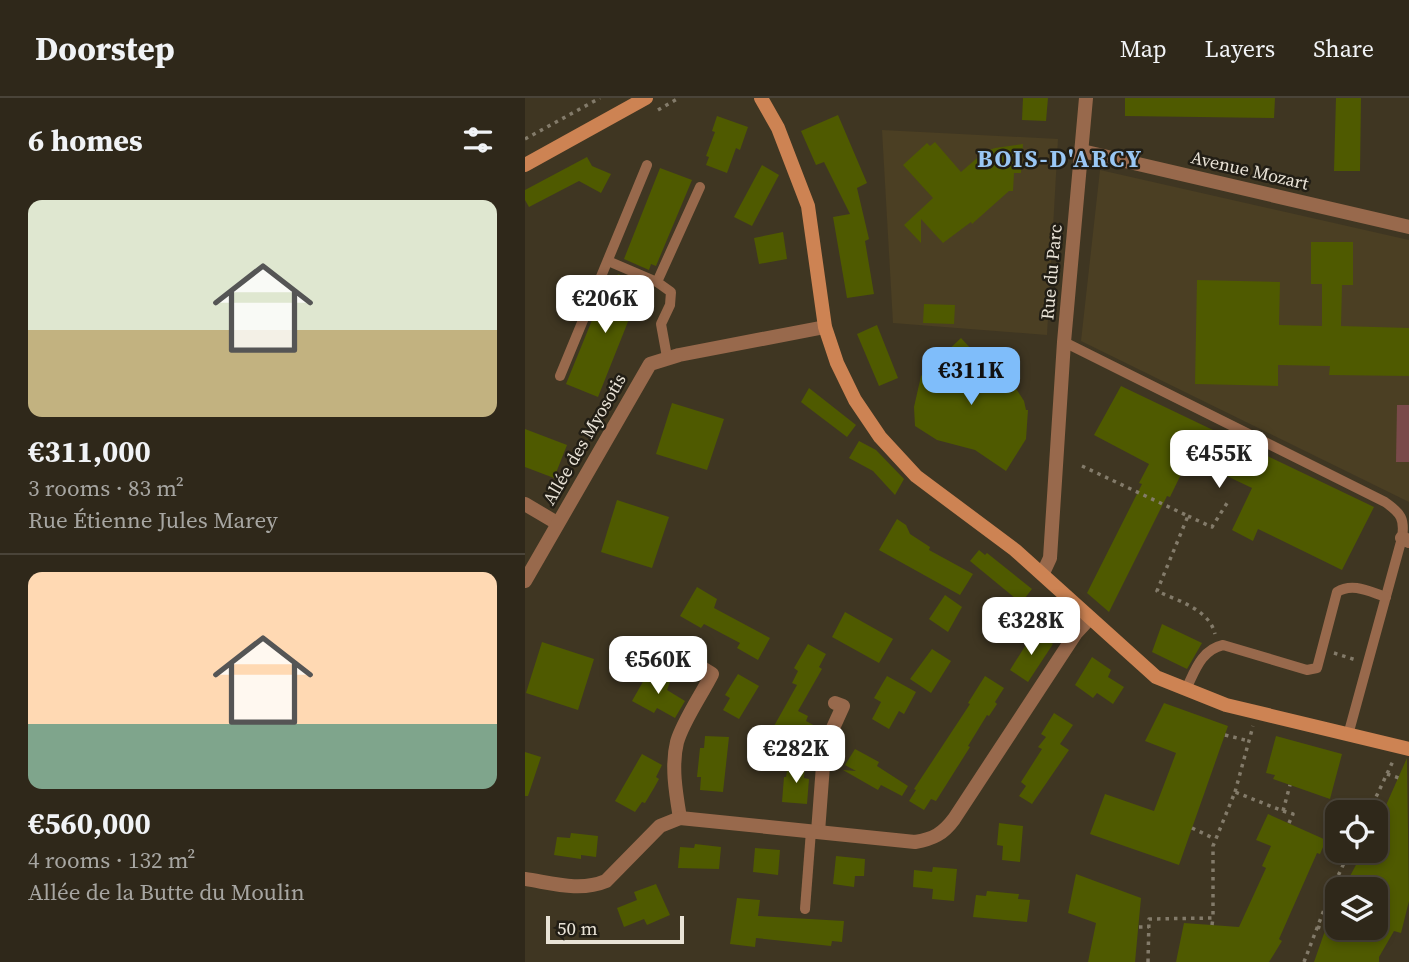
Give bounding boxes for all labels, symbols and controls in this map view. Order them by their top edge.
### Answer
text: Doorstep [35,26,175,71]
text: Map [1120,32,1167,65]
text: Layers [1205,32,1275,65]
text: Share [1313,32,1374,65]
text: 6 homes [28,120,143,161]
icon: filters [459,121,497,159]
district label: BOIS-D'ARCY [977,142,1143,175]
street label: Avenue Mozart [1189,144,1311,196]
street label: Rue du Parc [1034,223,1068,321]
icon: home [200,245,326,371]
pin: €206K [556,275,654,335]
text: €206K [572,282,638,314]
pin: €311K [922,348,1020,407]
text: €311K [938,354,1004,386]
street label: Allée des Myosotis [536,369,632,509]
pin: €455K [1170,430,1268,490]
text: €311,000 [28,431,151,472]
text: €455K [1186,437,1252,469]
text: 3 rooms · 83 m² [28,472,184,504]
text: Rue Étienne Jules Marey [28,504,278,536]
pin: €328K [982,598,1080,657]
text: €328K [998,604,1064,636]
icon: home [200,617,326,743]
pin: €560K [609,636,707,696]
text: €560K [625,643,691,675]
pin: €282K [747,726,845,785]
text: €282K [763,732,829,764]
map controls [1325,800,1388,940]
button: locate [1325,800,1388,863]
text: €560,000 [28,803,151,844]
text: 4 rooms · 132 m² [28,844,195,876]
text: Allée de la Butte du Moulin [28,876,305,908]
button: layers [1325,877,1388,940]
scale bar [546,913,684,945]
text: 50 m [557,915,598,941]

